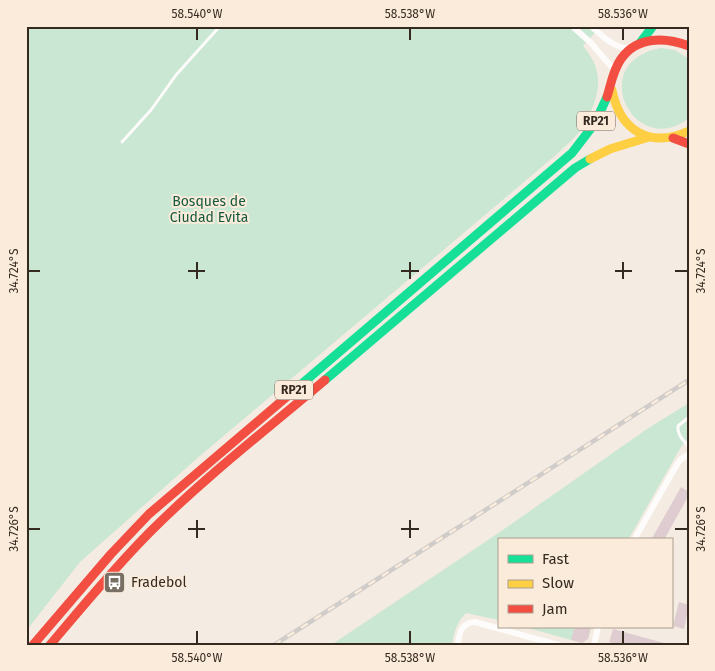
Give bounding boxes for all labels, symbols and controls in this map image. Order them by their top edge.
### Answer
text: 58.540°W [172,7,223,21]
text: 58.538°W [385,7,435,21]
text: 58.536°W [598,7,648,21]
road number: RP21 [577,112,615,130]
park label: Bosques de Ciudad Evita [170,193,248,226]
text: 34.724°S [7,248,21,294]
text: 34.724°S [694,248,708,294]
road number: RP21 [275,380,313,400]
text: 34.726°S [7,506,21,552]
text: 34.726°S [694,506,708,552]
legend [498,538,672,628]
text: Fast [542,550,569,568]
bus stop icon: Fradebol [103,570,127,594]
place label: Fradebol [131,574,187,591]
text: Slow [542,574,574,592]
text: Jam [542,600,568,618]
text: 58.540°W [172,651,223,665]
text: 58.538°W [385,651,435,665]
text: 58.536°W [598,651,648,665]

